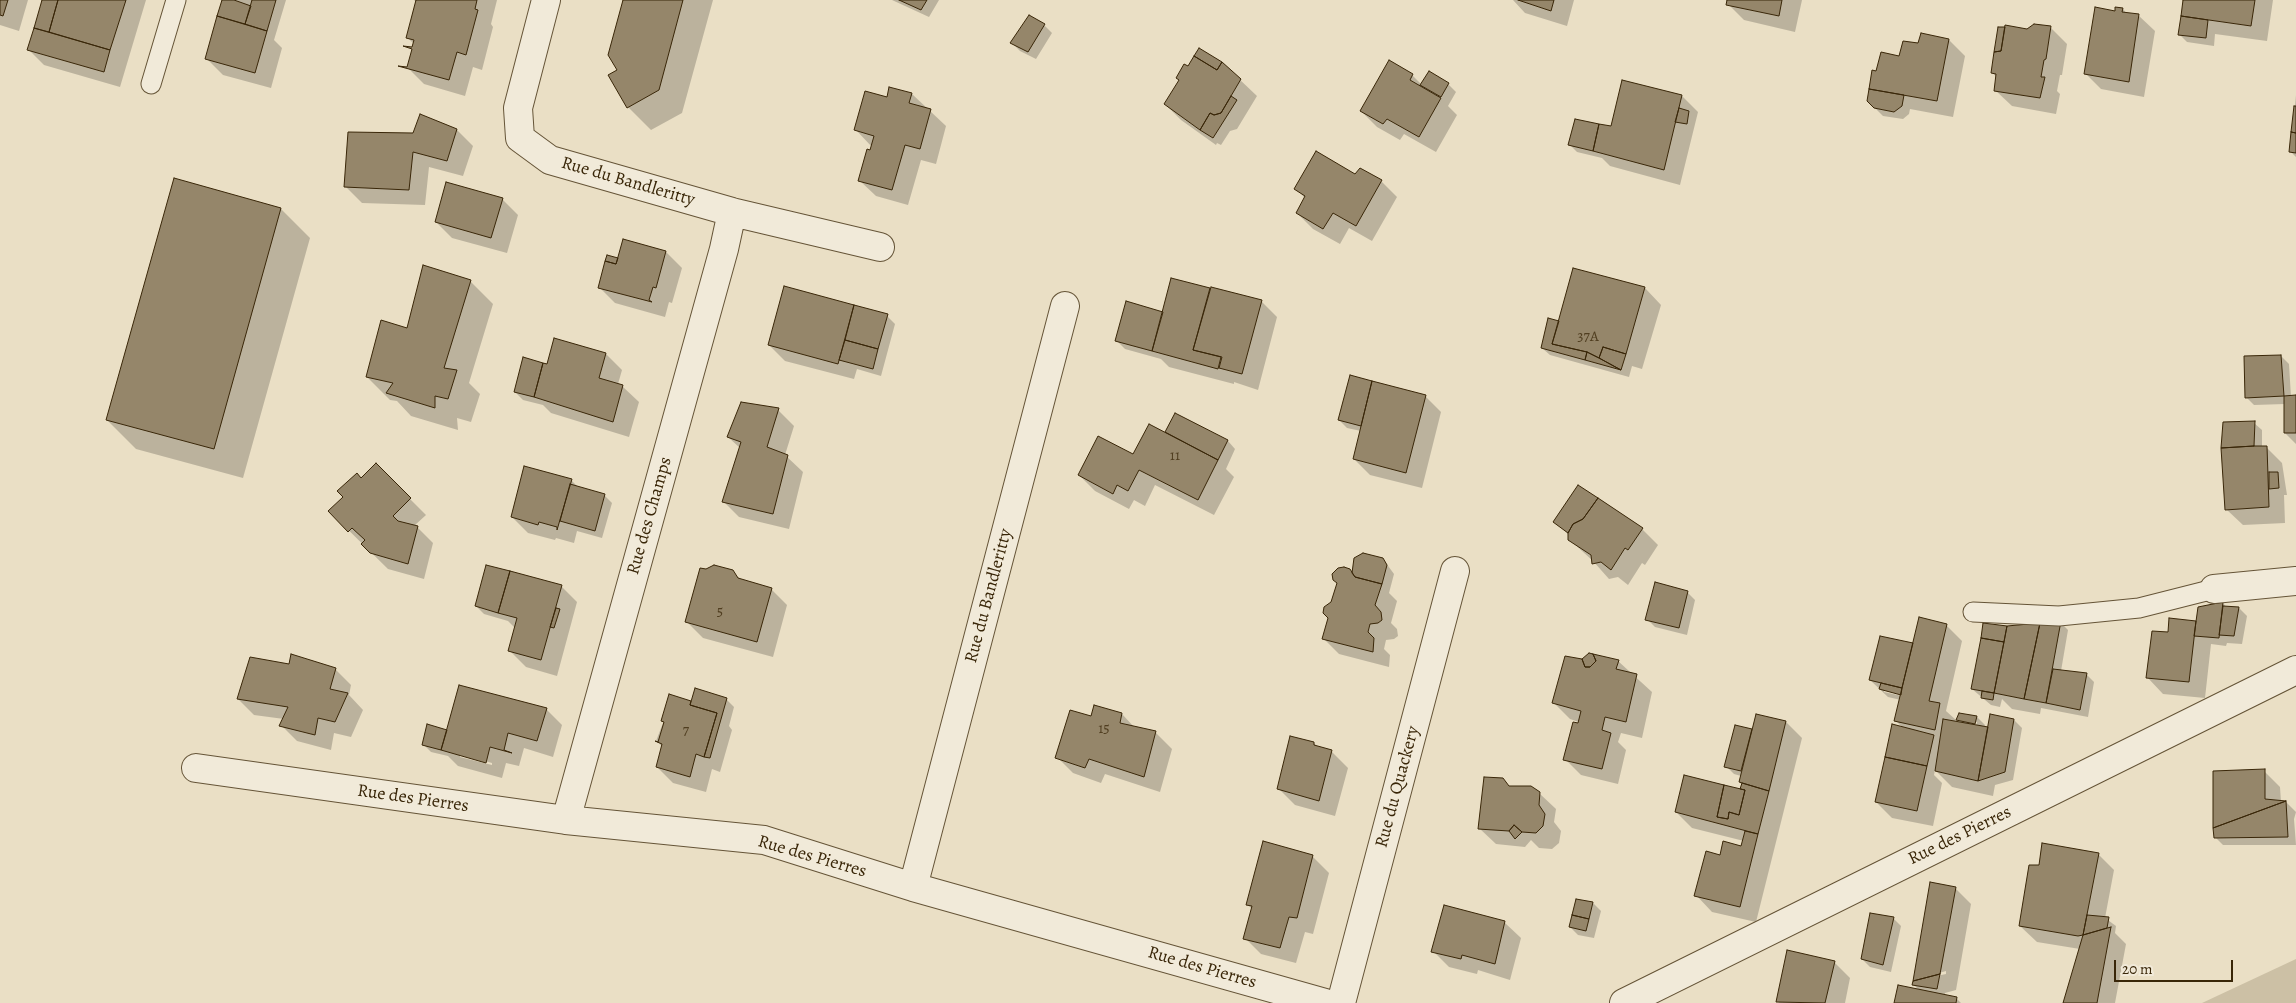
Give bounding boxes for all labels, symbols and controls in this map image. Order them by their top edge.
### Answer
street label: Rue du Bandleritty [559,153,697,211]
house number: 37A [1577,328,1599,346]
house number: 11 [1170,447,1180,465]
street label: Rue des Champs [623,455,677,577]
street label: Rue du Bandleritty [961,527,1017,665]
house number: 5 [717,603,723,621]
house number: 15 [1098,720,1110,738]
house number: 7 [683,722,689,740]
street label: Rue du Quackery [1371,724,1425,850]
street label: Rue des Pierres [356,781,470,817]
street label: Rue des Pierres [1905,802,2015,870]
street label: Rue des Pierres [755,831,869,883]
street label: Rue des Pierres [1145,942,1259,994]
scale bar [2116,950,2235,982]
text: 20 m [2122,959,2153,979]

